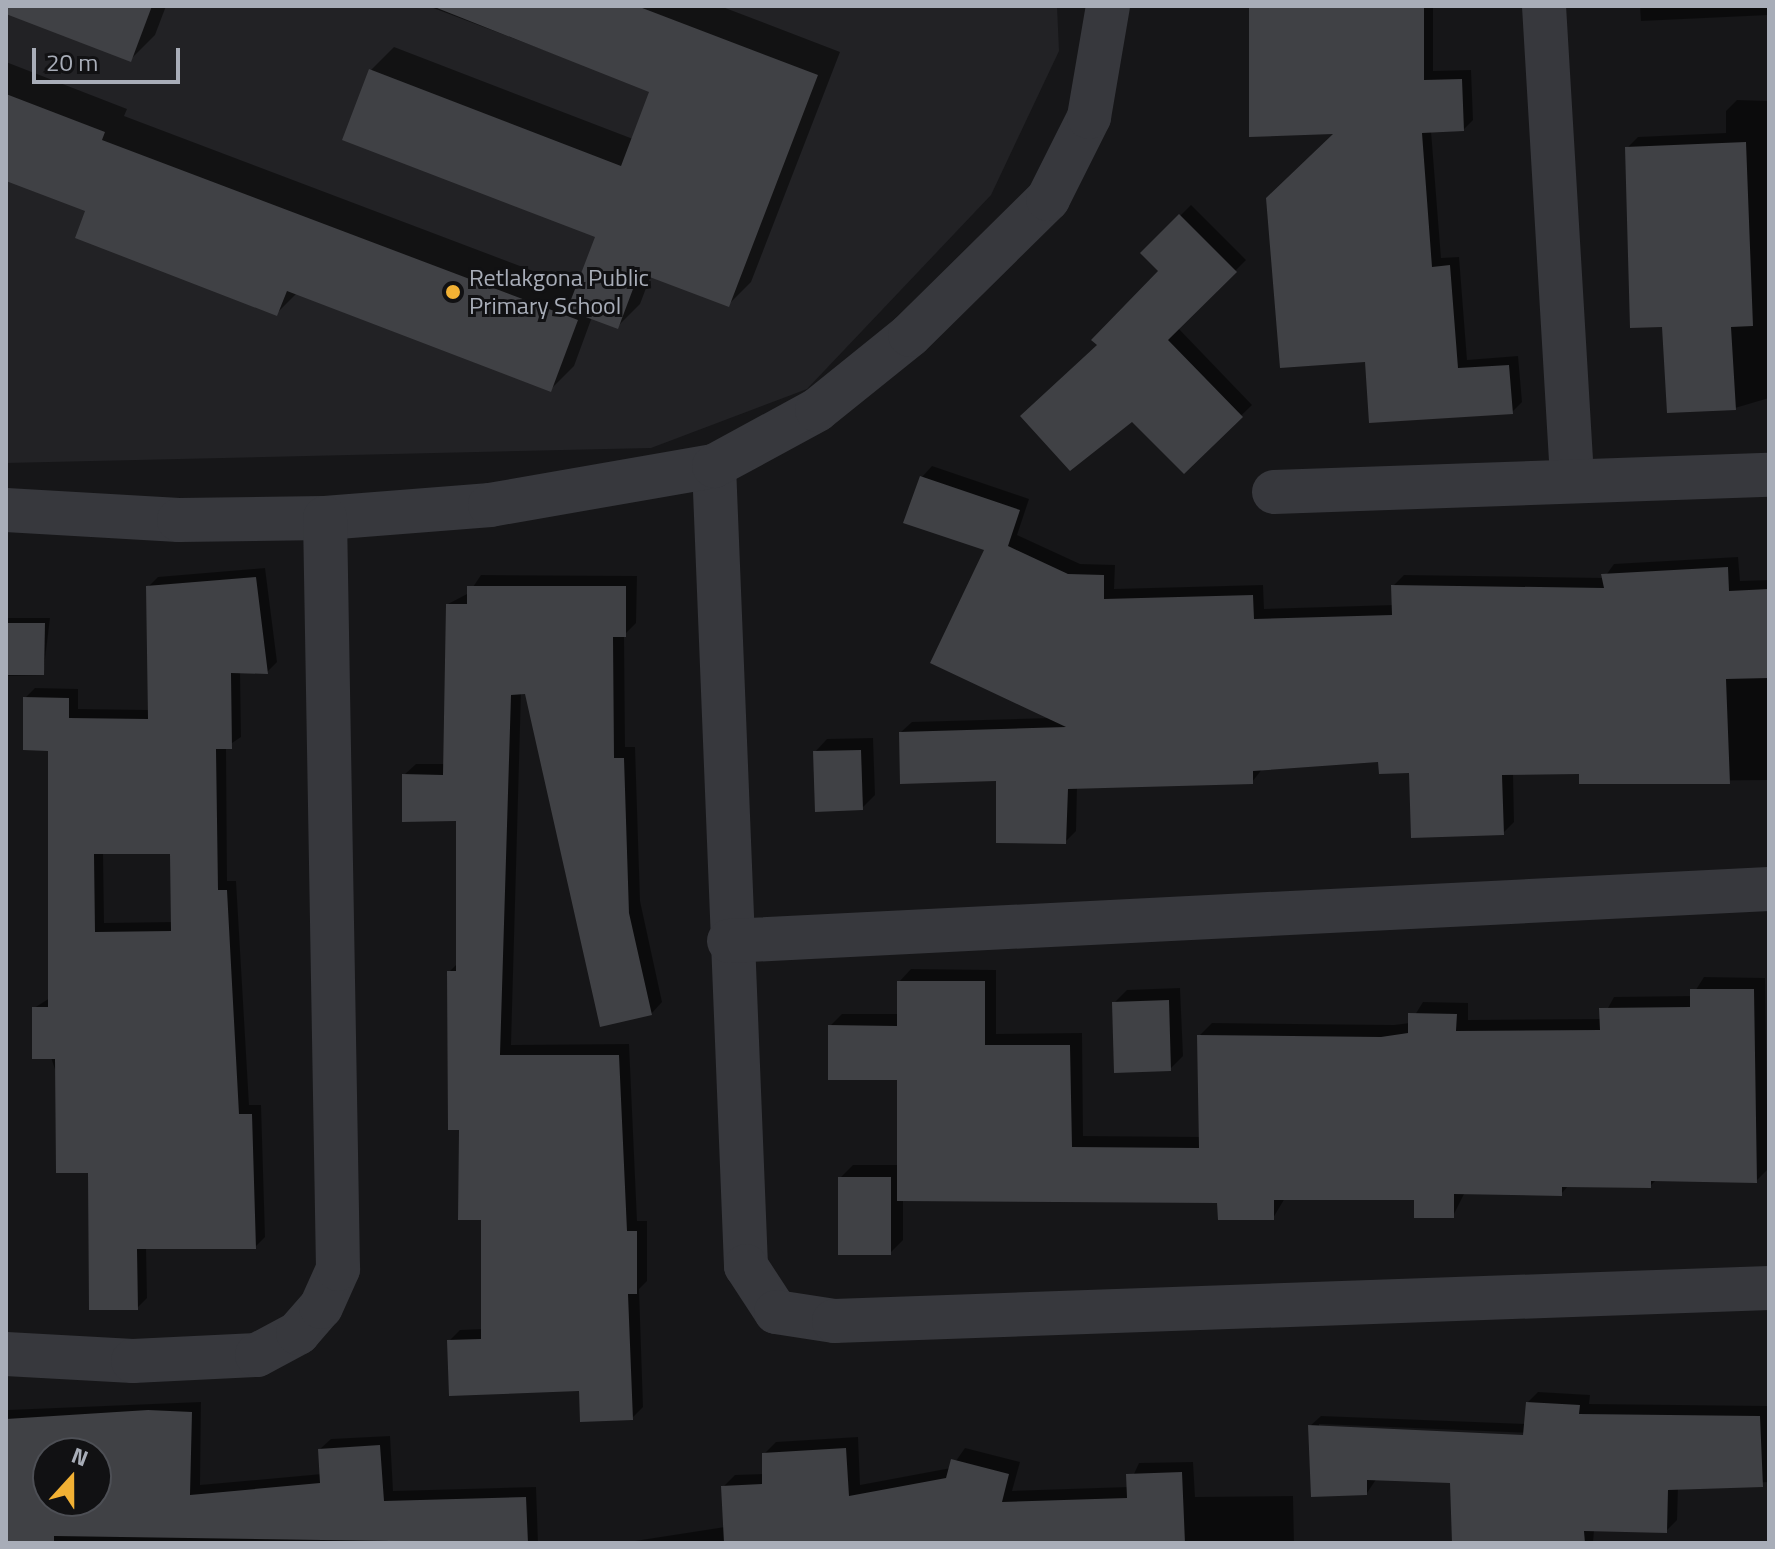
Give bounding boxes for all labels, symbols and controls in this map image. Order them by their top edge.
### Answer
scale bar [36,32,184,82]
text: 20 m [46,44,98,80]
place label: Retlakgona Public Primary School [469,264,649,320]
marker: Retlakgona Public Primary School [444,283,462,301]
north arrow [32,1437,112,1517]
text: N [67,1438,93,1475]

